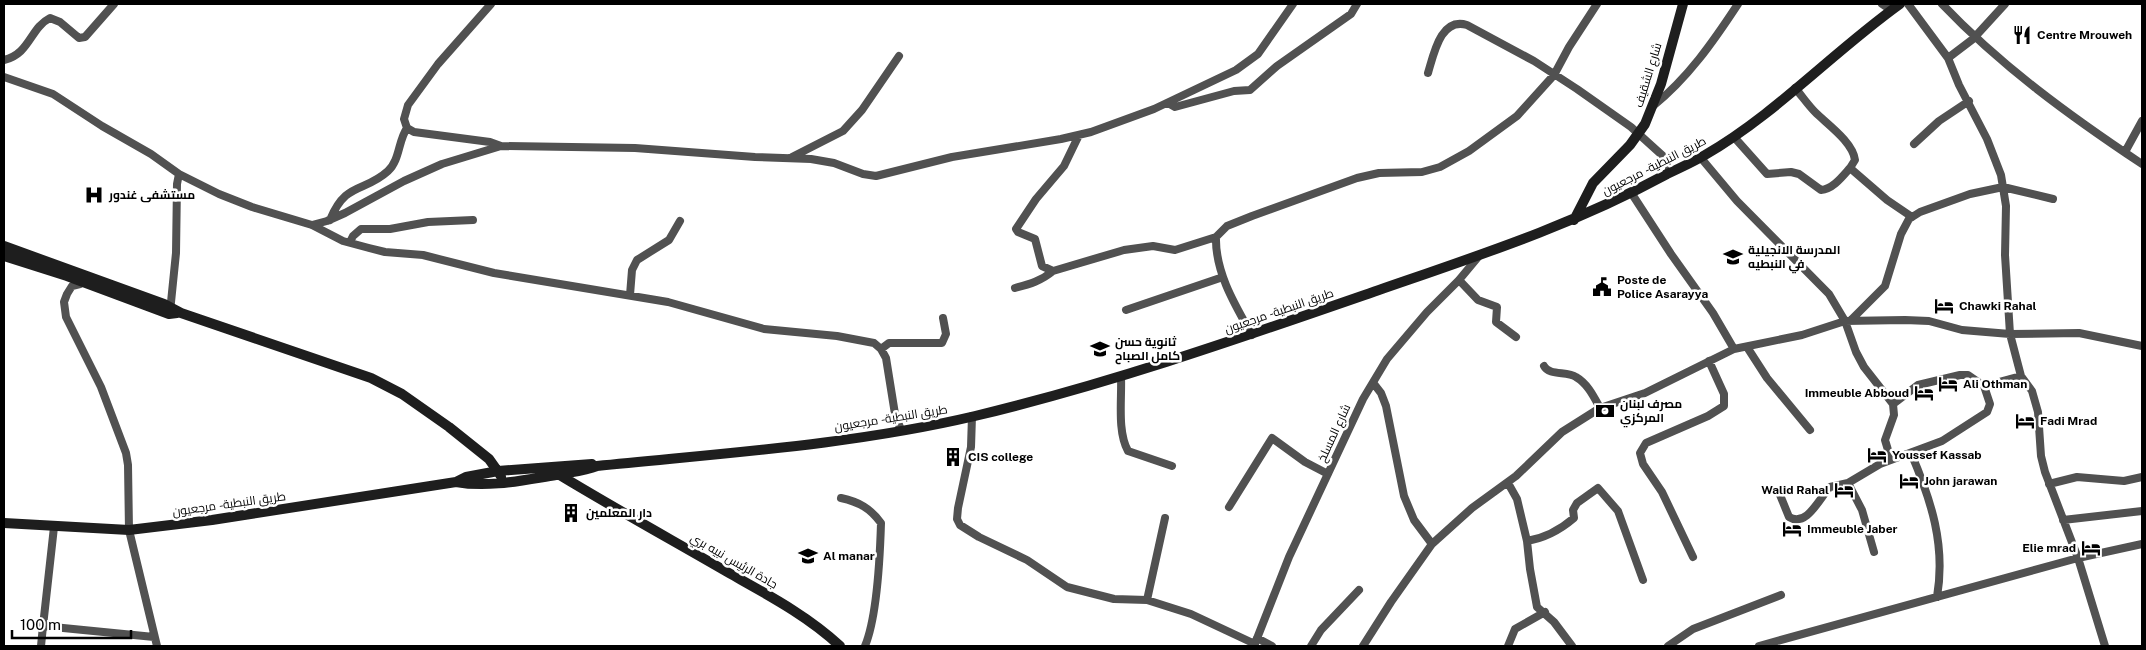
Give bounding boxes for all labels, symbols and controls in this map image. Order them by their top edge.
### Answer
restaurant icon: Centre Mrouweh [2011,24,2033,46]
place label: Centre Mrouweh [2037,28,2132,42]
street label: شارع الشقيف [1632,41,1665,109]
street label: طريق النبطية - مرجعيون [1600,134,1708,198]
hospital icon: مستشفى غندور [83,184,105,206]
place label: مستشفى غندور [108,188,195,203]
place label: المدرسة الانجيلية في النبطيه [1748,243,1840,274]
school or university icon: المدرسة الانجيلية في النبطيه [1722,246,1744,268]
place label: Poste de Police Asarayya [1617,273,1708,301]
public building icon: Poste de Police Asarayya [1591,276,1613,298]
street label: طريق النبطية - مرجعيون [1223,286,1335,336]
hotel icon: Chawki Rahal [1933,295,1955,317]
place label: Chawki Rahal [1959,299,2036,313]
place label: ثانوية حسن كامل الصباح [1115,335,1180,365]
school or university icon: ثانوية حسن كامل الصباح [1089,338,1111,360]
hotel icon: Ali Othman [1937,373,1959,395]
place label: Ali Othman [1963,377,2027,391]
hotel icon: Immeuble Abboud [1913,382,1935,404]
place label: Immeuble Abboud [1805,386,1909,400]
place label: مصرف لبنان المركزي [1620,397,1682,428]
bank icon: مصرف لبنان المركزي [1594,400,1616,422]
street label: طريق النبطية - مرجعيون [833,402,949,434]
street label: شارع المسلخ [1314,402,1354,465]
hotel icon: Fadi Mrad [2014,410,2036,432]
place label: Fadi Mrad [2040,414,2097,428]
hotel icon: Youssef Kassab [1866,444,1888,466]
building icon: CIS college [942,446,964,468]
place label: Youssef Kassab [1892,448,1982,462]
place label: CIS college [968,450,1033,464]
hotel icon: John jarawan [1898,470,1920,492]
place label: John jarawan [1924,474,1997,488]
hotel icon: Walid Rahal [1833,479,1855,501]
place label: Walid Rahal [1761,483,1829,497]
street label: طريق النبطية - مرجعيون [171,489,287,519]
building icon: دار المعلمين [560,502,582,524]
place label: دار المعلمين [586,506,652,521]
hotel icon: Immeuble Jaber [1781,518,1803,540]
place label: Immeuble Jaber [1807,522,1898,536]
street label: جادة الرئيس نبيه بري [686,530,780,594]
hotel icon: Elie mrad [2080,537,2102,559]
place label: Elie mrad [2022,541,2076,555]
school or university icon: Al manar [797,545,819,567]
place label: Al manar [823,549,875,563]
scale bar [12,608,131,640]
text: 100 m [20,616,61,633]

